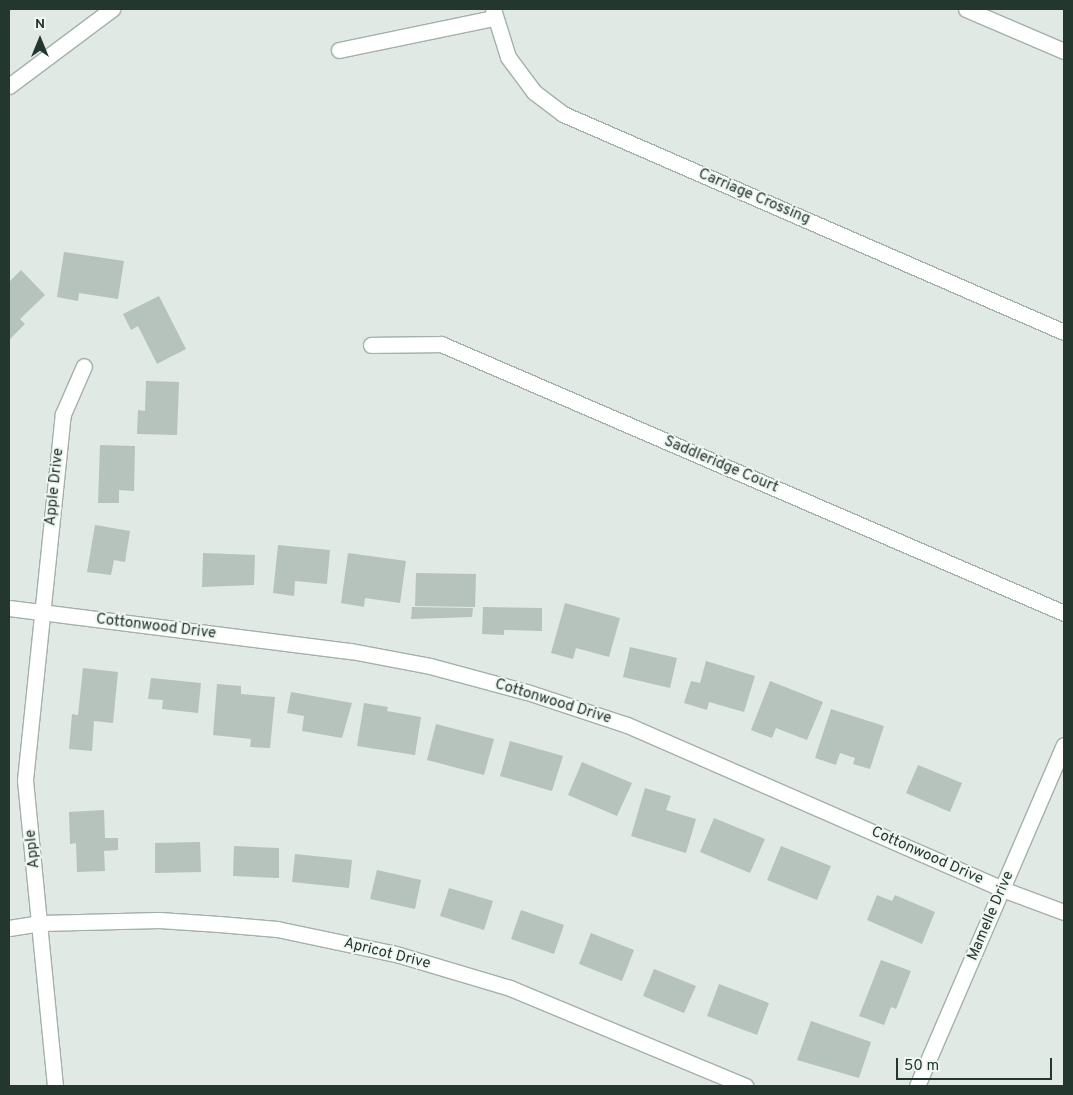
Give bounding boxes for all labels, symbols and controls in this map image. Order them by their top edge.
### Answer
north arrow [15,15,65,65]
text: N [35,16,45,33]
street label: Carriage Crossing [695,165,813,229]
street label: Saddleridge Court [661,433,781,497]
street label: Apple Drive [42,447,68,527]
street label: Cottonwood Drive [95,611,217,643]
street label: Cottonwood Drive [493,676,613,728]
street label: Cottonwood Drive [868,823,986,889]
street label: Apple [22,829,44,869]
street label: Mamelle Drive [964,868,1018,964]
street label: Apricot Drive [342,935,432,973]
scale bar [898,1048,1054,1080]
text: 50 m [904,1057,939,1076]

